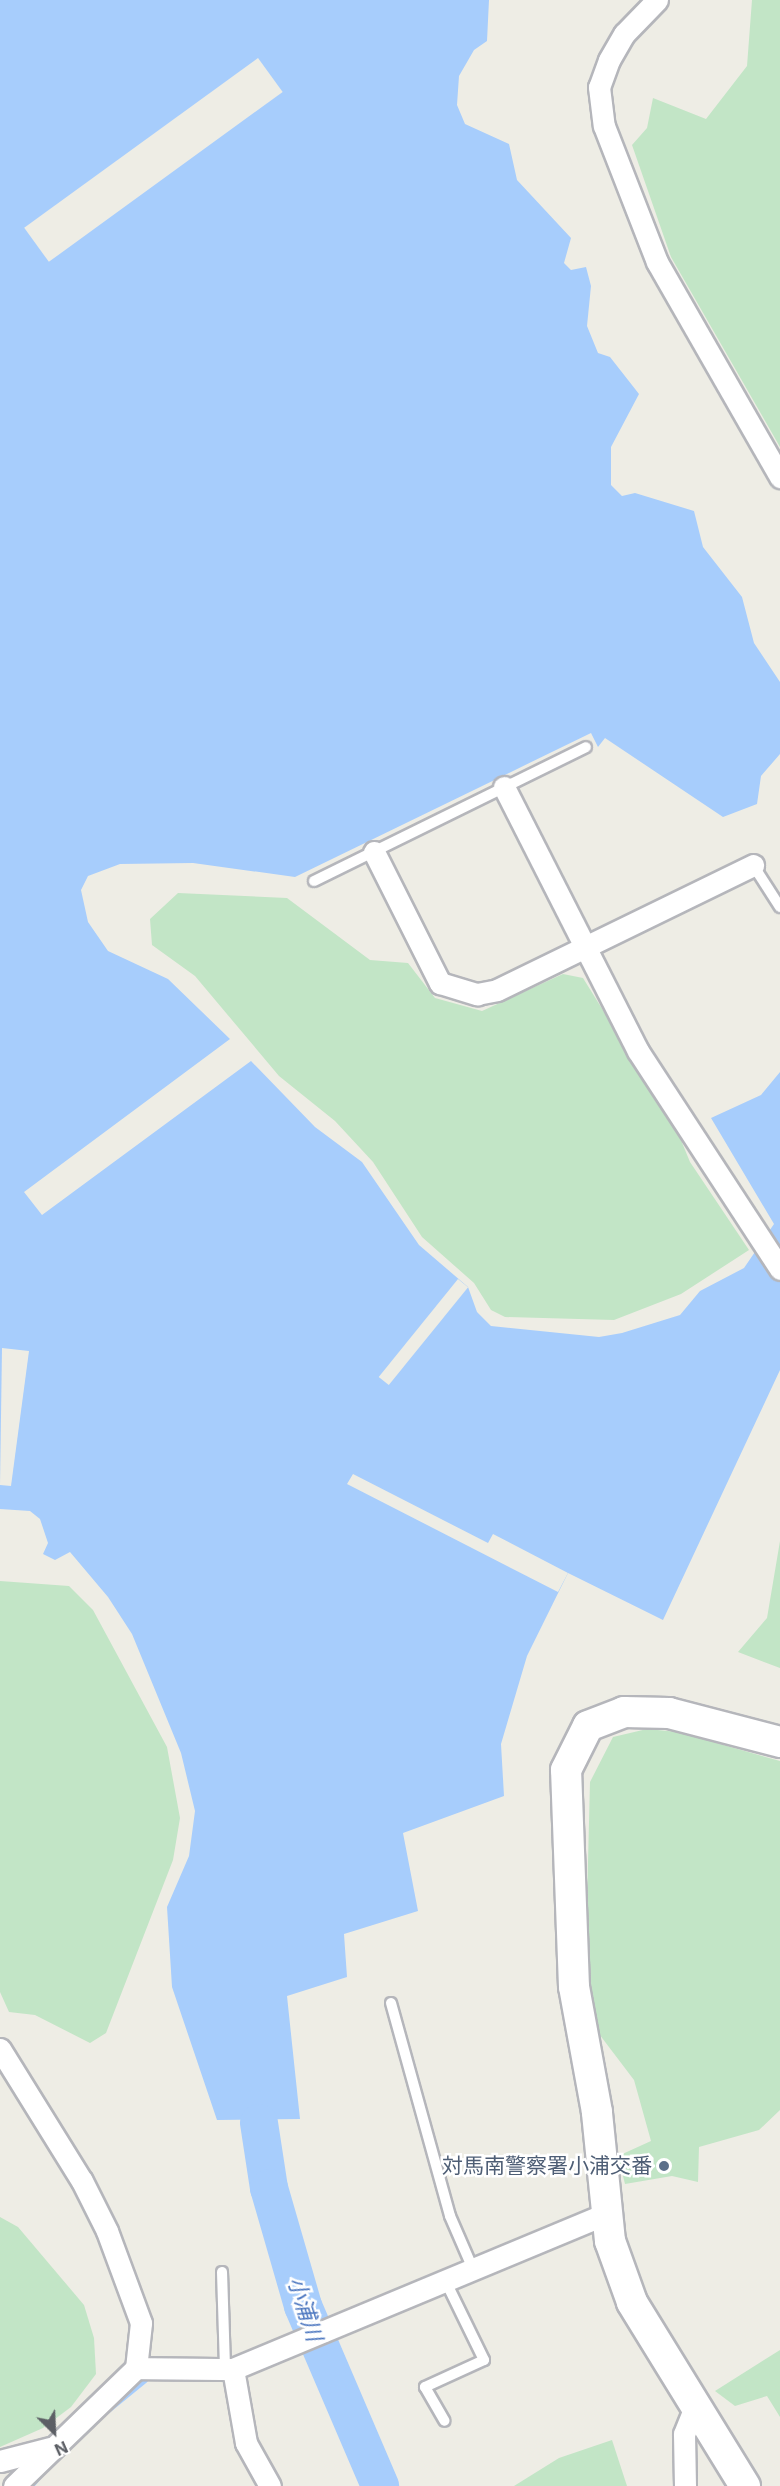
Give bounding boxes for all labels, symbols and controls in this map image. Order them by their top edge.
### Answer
place label: 対馬南警察署小浦交番 [442,2153,652,2179]
marker: 対馬南警察署小浦交番 [657,2159,671,2173]
water label: 小浦川 [282,2274,328,2344]
north arrow [24,2402,84,2462]
text: N [52,2437,71,2460]

